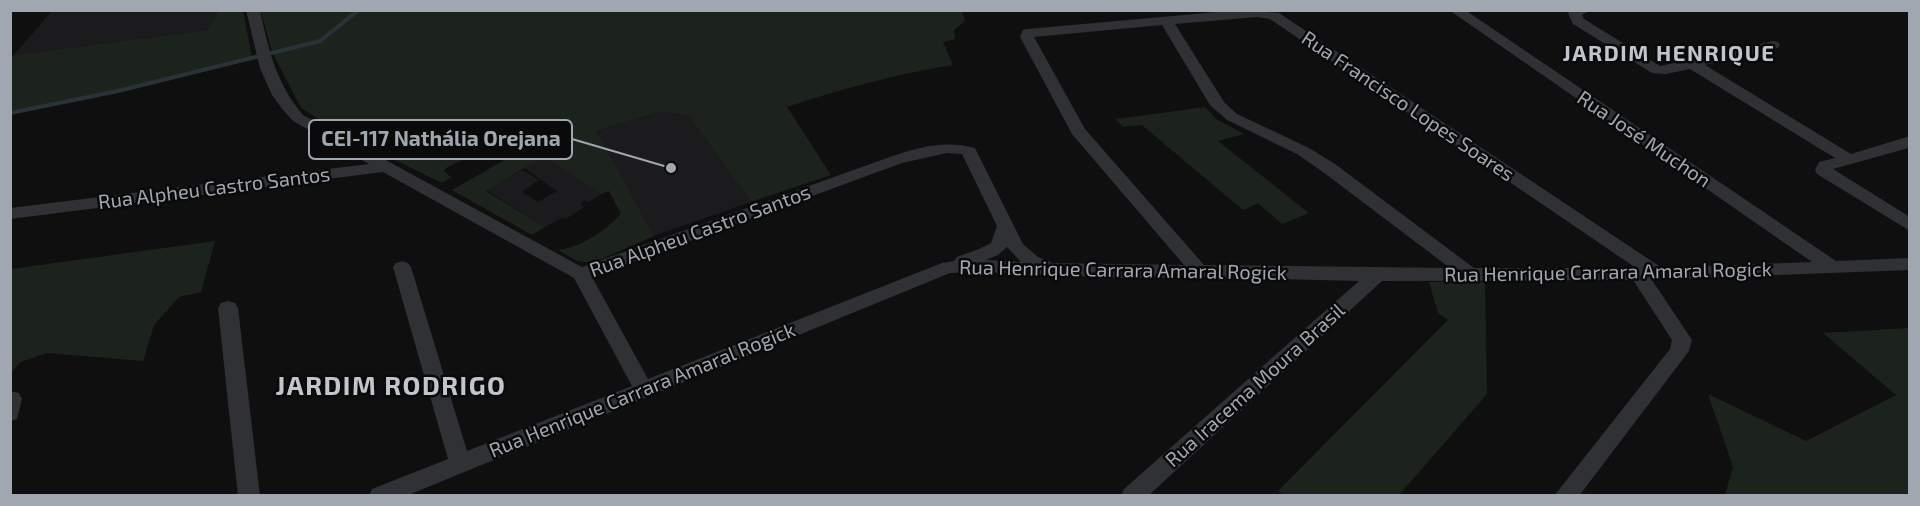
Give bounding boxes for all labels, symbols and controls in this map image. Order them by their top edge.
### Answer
street label: Rua Francisco Lopes Soares [1298,25,1519,185]
district label: JARDIM HENRIQUE [1562,39,1776,66]
street label: Rua José Muchon [1573,85,1716,192]
callout: CEI-117 Nathália Orejana [309,120,572,159]
text: CEI-117 Nathália Orejana [321,125,561,150]
street label: Rua Alpheu Castro Santos [96,161,331,213]
street label: Rua Alpheu Castro Santos [586,179,814,281]
street label: Rua Henrique Carrara Amaral Rogick [959,254,1287,284]
street label: Rua Henrique Carrara Amaral Rogick [1444,256,1772,286]
street label: Rua Iracema Moura Brasil [1160,297,1349,471]
street label: Rua Henrique Carrara Amaral Rogick [485,317,798,462]
district label: JARDIM RODRIGO [276,369,506,400]

